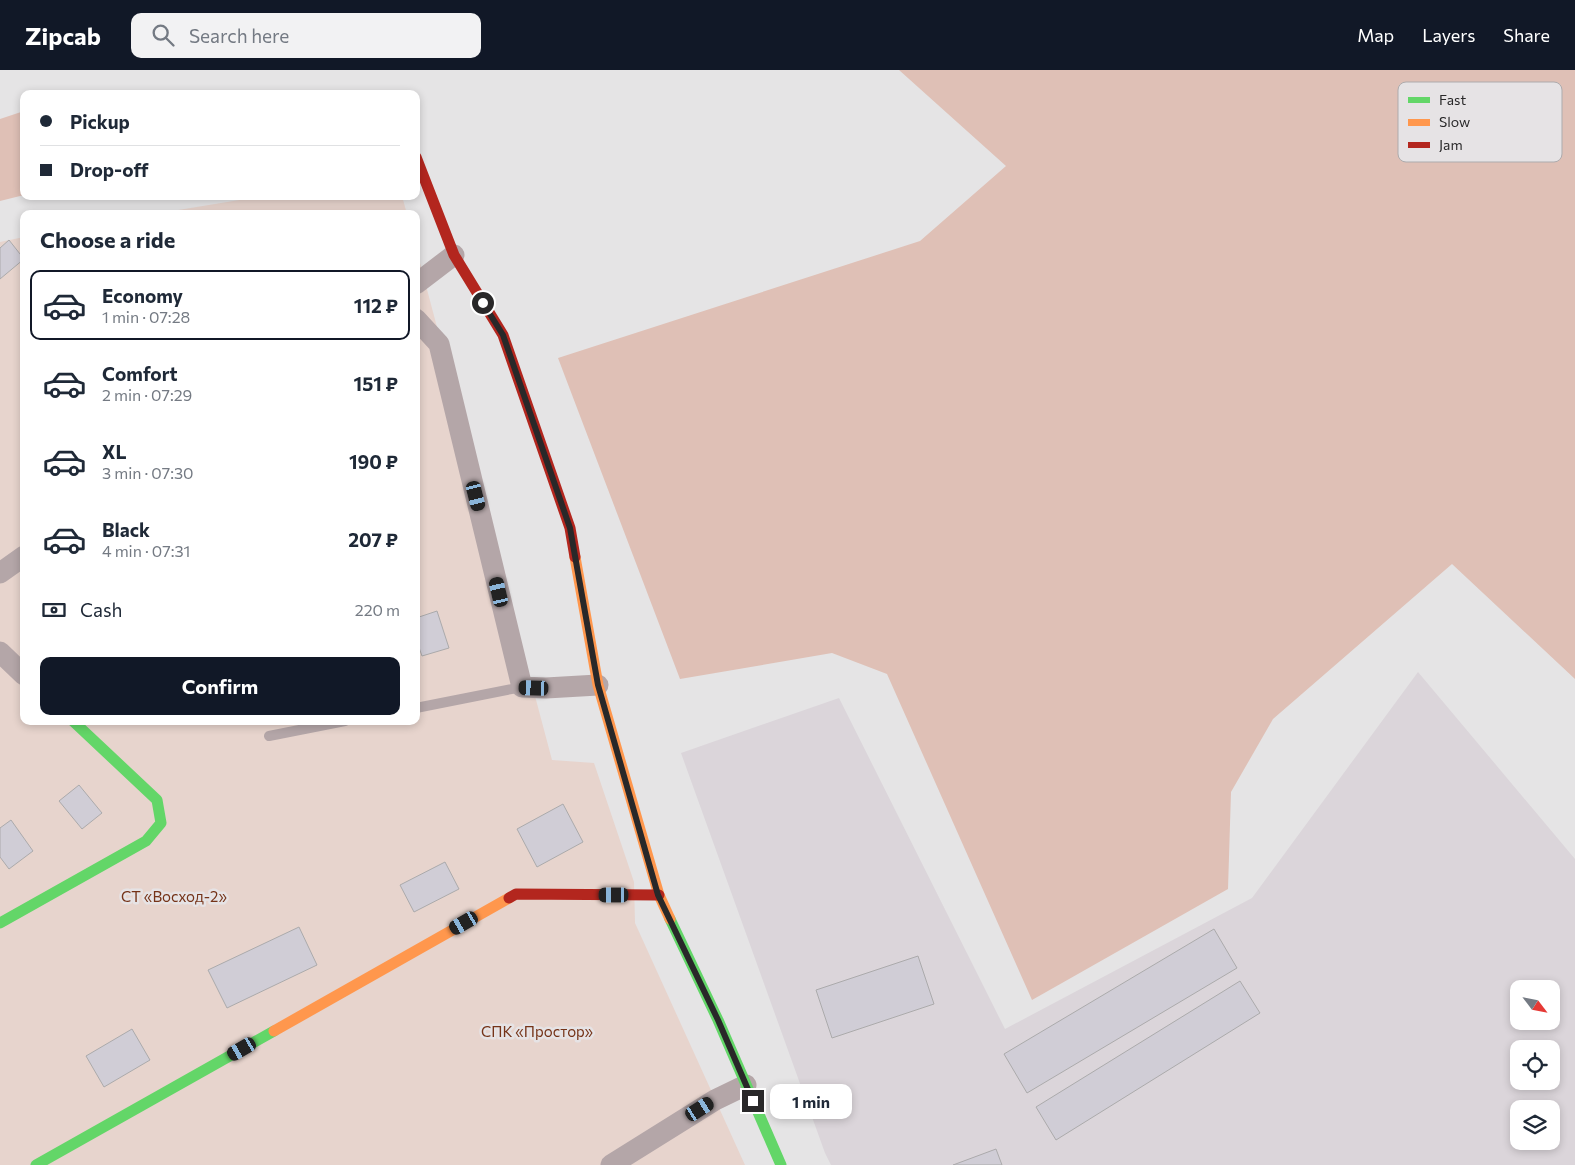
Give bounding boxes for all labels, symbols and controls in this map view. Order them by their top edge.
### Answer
search box [131,13,481,58]
text: Zipcab [25,21,101,50]
icon: search [149,21,177,49]
text: Search here [189,24,289,47]
text: Map [1357,24,1394,46]
text: Layers [1422,24,1475,46]
text: Share [1503,24,1550,46]
legend [1398,82,1562,162]
text: Fast [1439,91,1466,108]
text: Pickup [70,110,130,133]
text: Slow [1439,113,1470,130]
text: Jam [1439,136,1463,153]
text: Drop-off [70,158,149,181]
text: Choose a ride [40,226,175,253]
icon: car [42,283,87,328]
text: Economy [102,284,183,307]
route start [472,292,494,314]
text: 112 ₽ [354,294,398,317]
text: 1 min · 07:28 [102,307,190,326]
icon: car [42,361,87,406]
text: Comfort [102,362,178,385]
text: 151 ₽ [354,372,398,395]
text: 2 min · 07:29 [102,385,192,404]
icon: car [42,439,87,484]
text: XL [102,440,127,463]
text: 190 ₽ [349,450,398,473]
text: 3 min · 07:30 [102,463,194,482]
car [465,480,486,512]
icon: car [42,517,87,562]
text: Black [102,518,150,541]
text: 207 ₽ [348,528,398,551]
text: 4 min · 07:31 [102,541,190,560]
car [488,576,509,608]
icon: cash [40,596,68,624]
text: Cash [80,598,122,621]
text: 220 m [355,600,400,619]
button: Confirm [40,657,400,715]
car [518,680,549,696]
park label: СТ «Восход-2» [121,887,227,905]
car [599,888,629,903]
car [447,909,480,937]
north arrow [1510,980,1560,1030]
map controls [1510,980,1560,1150]
park label: СПК «Простор» [481,1022,594,1040]
car [225,1035,258,1063]
button: locate [1510,1040,1560,1090]
callout: 1 min [770,1084,853,1118]
route end [742,1090,764,1112]
text: 1 min [792,1092,830,1111]
car [683,1095,716,1123]
button: layers [1510,1100,1560,1150]

